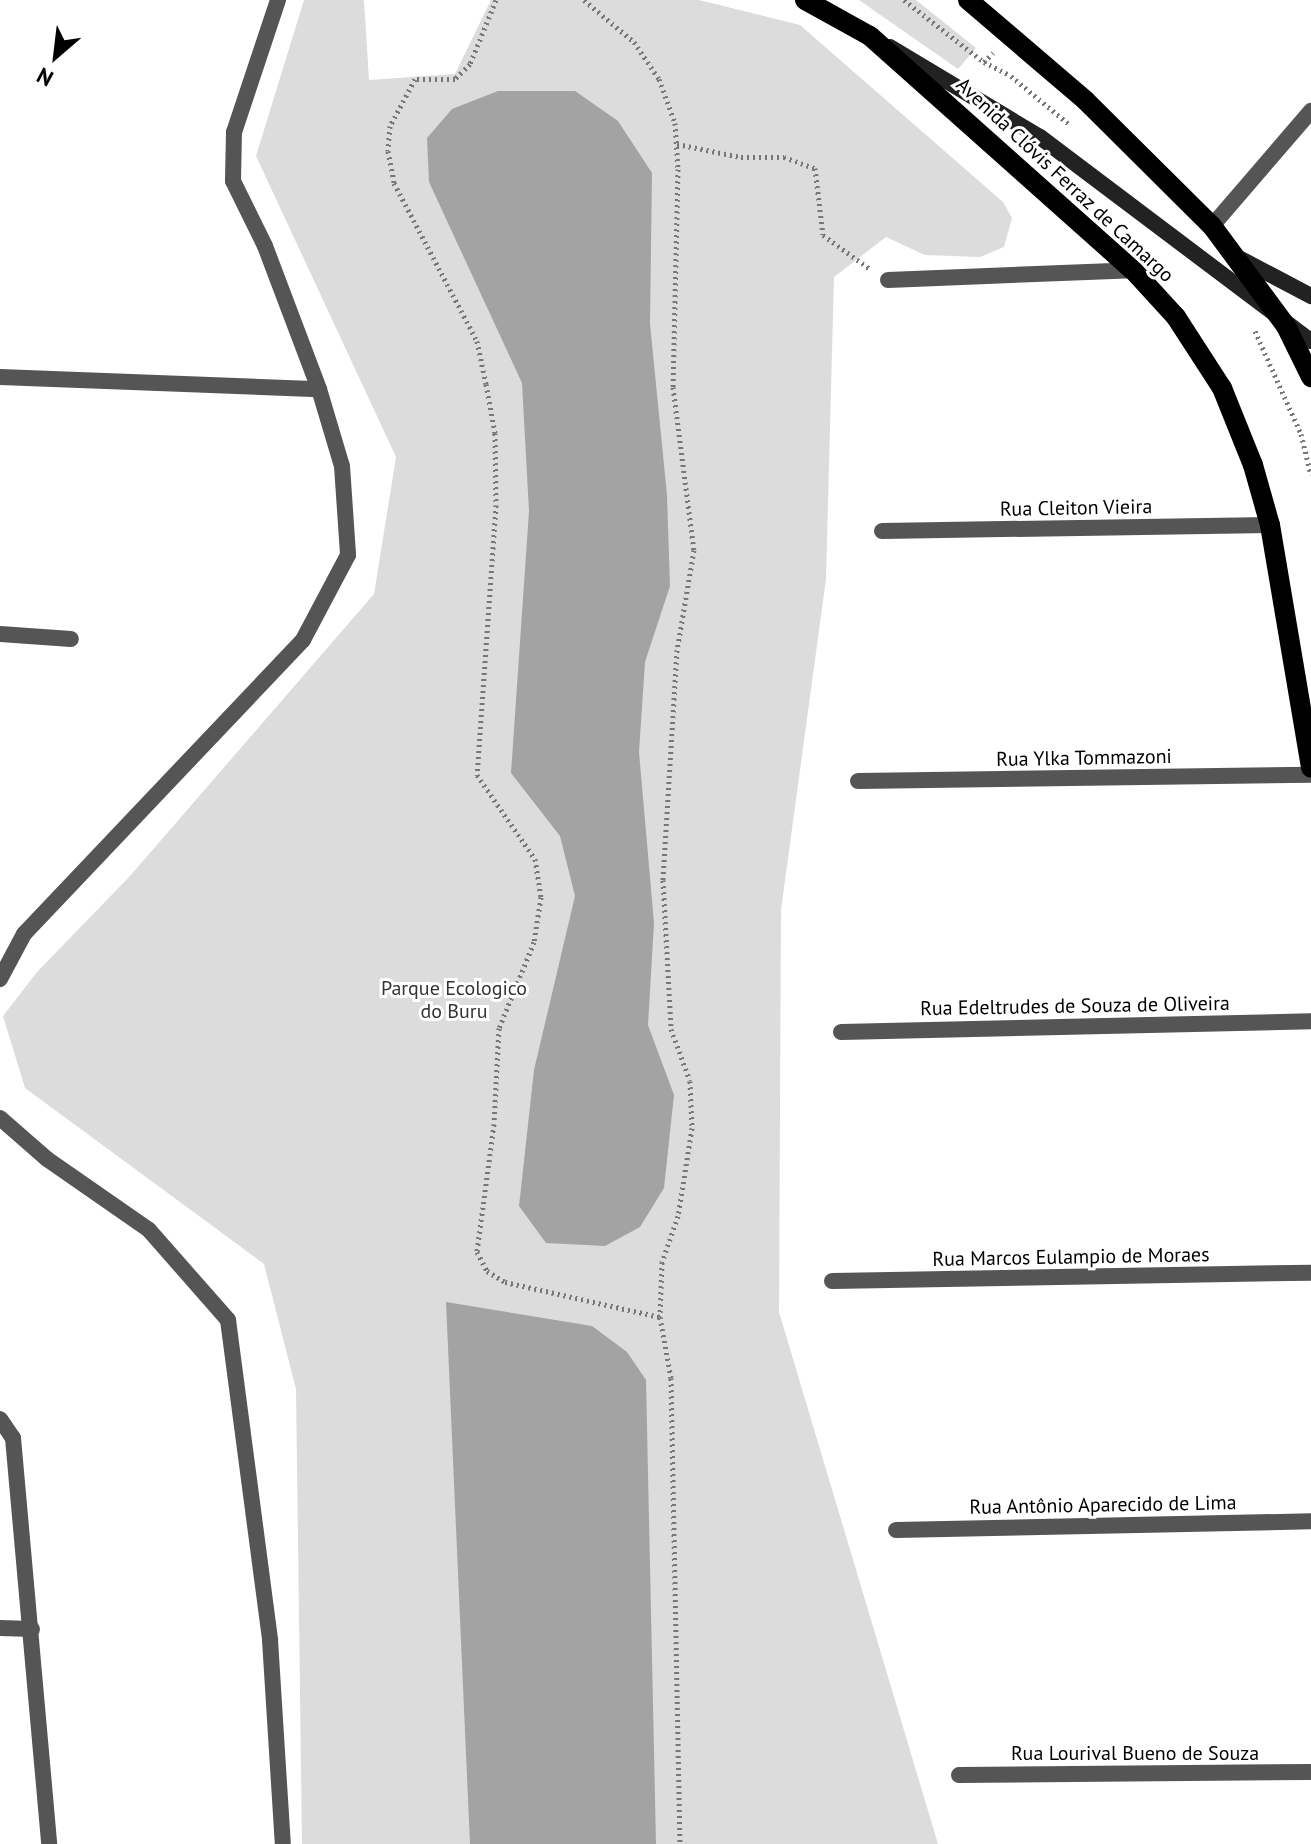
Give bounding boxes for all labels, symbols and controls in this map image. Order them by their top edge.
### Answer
north arrow [16,16,96,96]
text: N [32,61,58,93]
street label: Avenida Clóvis Ferraz de Camargo [951,73,1179,287]
street label: Rua Cleiton Vieira [999,495,1153,521]
street label: Rua Ylka Tommazoni [995,744,1173,772]
park label: Parque Ecologico do Buru [381,976,527,1023]
street label: Rua Edeltrudes de Souza de Oliveira [920,991,1230,1021]
street label: Rua Marcos Eulampio de Moraes [932,1243,1210,1271]
street label: Rua Antônio Aparecido de Lima [969,1491,1237,1519]
street label: Rua Lourival Bueno de Souza [1011,1741,1259,1765]

